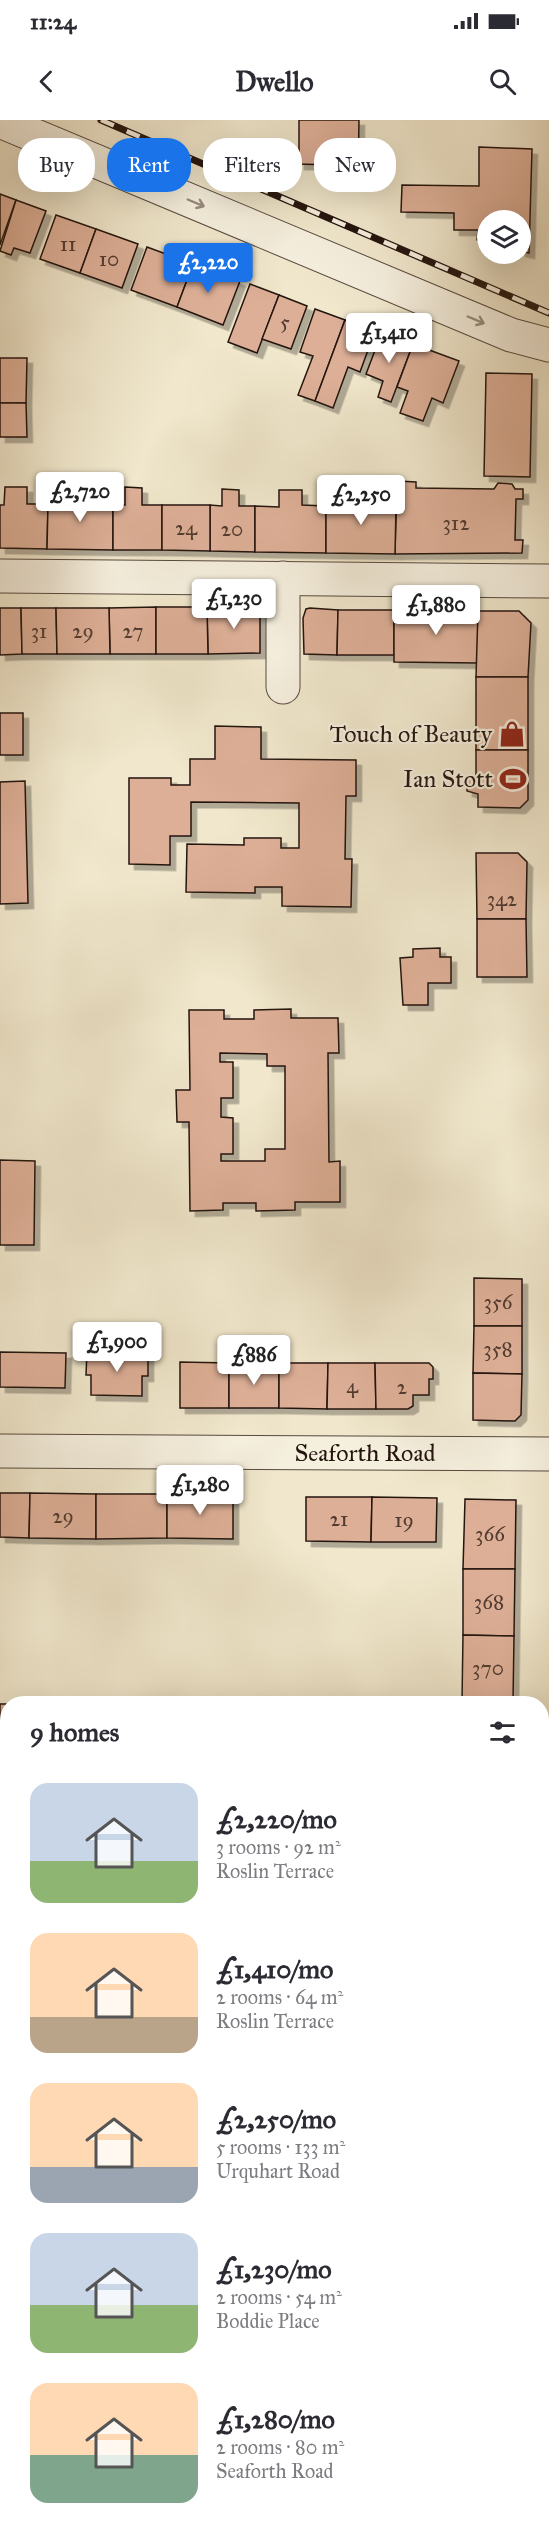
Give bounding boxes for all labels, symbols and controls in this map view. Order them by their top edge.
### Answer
text: 11:24 [30,8,76,35]
icon: back [30,65,63,98]
text: Dwello [235,65,314,98]
icon: search [486,65,519,98]
chip: Buy [18,138,95,192]
chip: Rent [107,138,191,192]
chip: Filters [203,138,302,192]
chip: New [314,138,396,192]
one-way arrow [187,198,205,209]
map controls [477,210,531,264]
button: layers [477,210,531,264]
house number: 11 [60,231,76,257]
pin: £2,220 [159,243,257,294]
house number: 10 [99,246,119,272]
text: £2,220 [178,250,238,274]
house number: 5 [280,309,290,335]
pin: £1,410 [340,313,438,364]
one-way arrow [466,315,484,326]
text: £1,410 [360,320,418,344]
pin: £2,720 [31,472,129,523]
pin: £2,250 [312,475,410,526]
text: £2,720 [50,479,110,503]
text: £2,250 [331,482,391,506]
house number: 312 [442,510,470,536]
house number: 24 [175,515,198,541]
house number: 20 [221,516,243,542]
pin: £1,230 [185,579,283,630]
pin: £1,880 [387,585,485,636]
text: £1,230 [206,586,262,610]
text: £1,880 [406,592,466,616]
house number: 31 [31,618,47,644]
house number: 29 [72,618,94,644]
house number: 27 [123,618,144,644]
place label: Touch of Beauty [330,719,493,749]
shop icon: Touch of Beauty [497,719,527,749]
place label: Ian Stott [403,764,494,794]
sports icon: Ian Stott [498,764,528,794]
house number: 342 [487,886,518,912]
house number: 356 [484,1289,514,1315]
pin: £1,900 [68,1322,166,1373]
text: £1,900 [87,1329,147,1353]
pin: £886 [218,1335,290,1386]
house number: 358 [483,1336,513,1362]
text: £886 [231,1342,277,1366]
house number: 4 [346,1373,359,1399]
house number: 2 [397,1374,408,1400]
street label: Seaforth Road [294,1438,436,1468]
pin: £1,280 [151,1465,249,1516]
text: £1,280 [170,1472,230,1496]
house number: 29 [52,1503,74,1529]
house number: 21 [330,1506,348,1532]
house number: 19 [394,1507,414,1533]
house number: 366 [475,1521,506,1547]
house number: 368 [474,1589,504,1615]
house number: 370 [472,1655,504,1681]
text: 9 homes [30,1716,119,1748]
icon: filters [486,1716,519,1749]
text: £2,220/mo [216,1803,337,1835]
icon: home [78,1807,150,1879]
text: 3 rooms · 92 m² [216,1835,341,1859]
text: Roslin Terrace [216,1859,334,1883]
text: £1,410/mo [216,1953,333,1985]
icon: home [78,1957,150,2029]
text: 2 rooms · 64 m² [216,1985,343,2009]
text: Roslin Terrace [216,2009,334,2033]
text: £2,250/mo [216,2103,336,2135]
icon: home [78,2107,150,2179]
text: 5 rooms · 133 m² [216,2135,345,2159]
text: Urquhart Road [216,2159,340,2183]
text: £1,230/mo [216,2253,331,2285]
icon: home [78,2257,150,2329]
text: 2 rooms · 54 m² [216,2285,342,2309]
text: Boddie Place [216,2309,320,2333]
text: £1,280/mo [216,2403,335,2435]
icon: home [78,2407,150,2479]
text: 2 rooms · 80 m² [216,2435,344,2459]
text: Seaforth Road [216,2459,334,2483]

